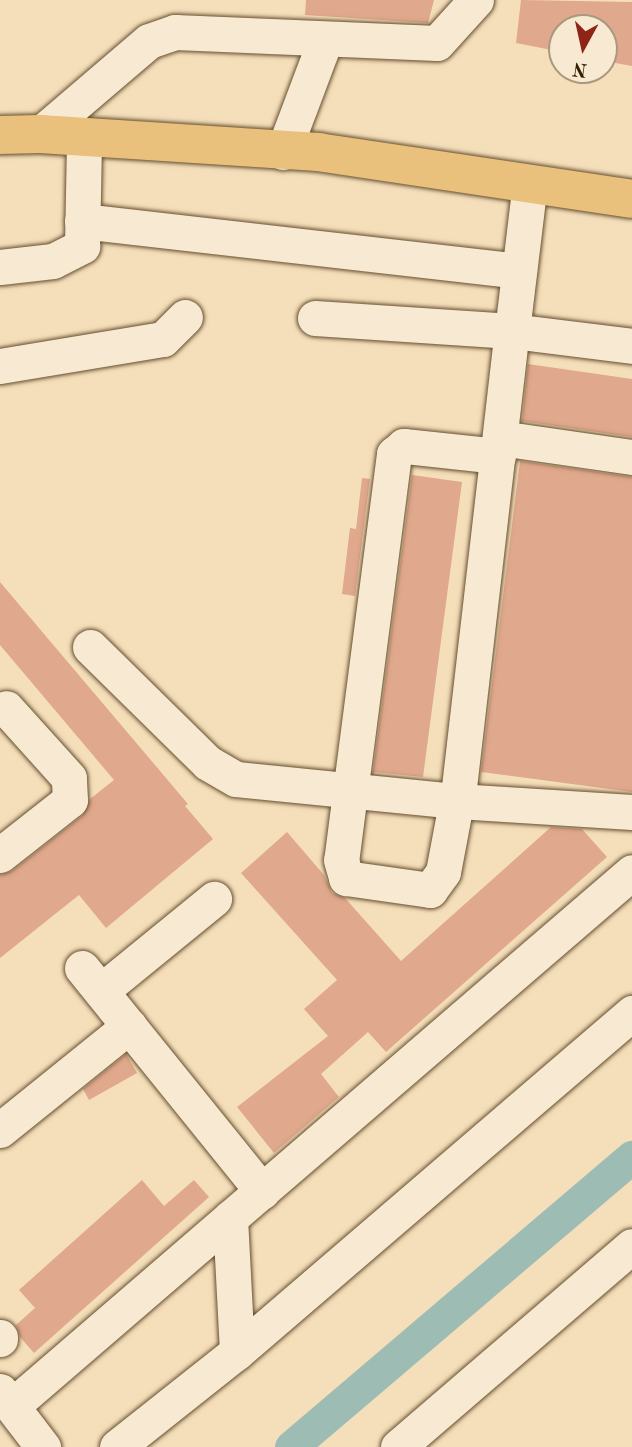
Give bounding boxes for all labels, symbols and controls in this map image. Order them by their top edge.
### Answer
north arrow [548,14,618,84]
text: N [572,58,589,79]

